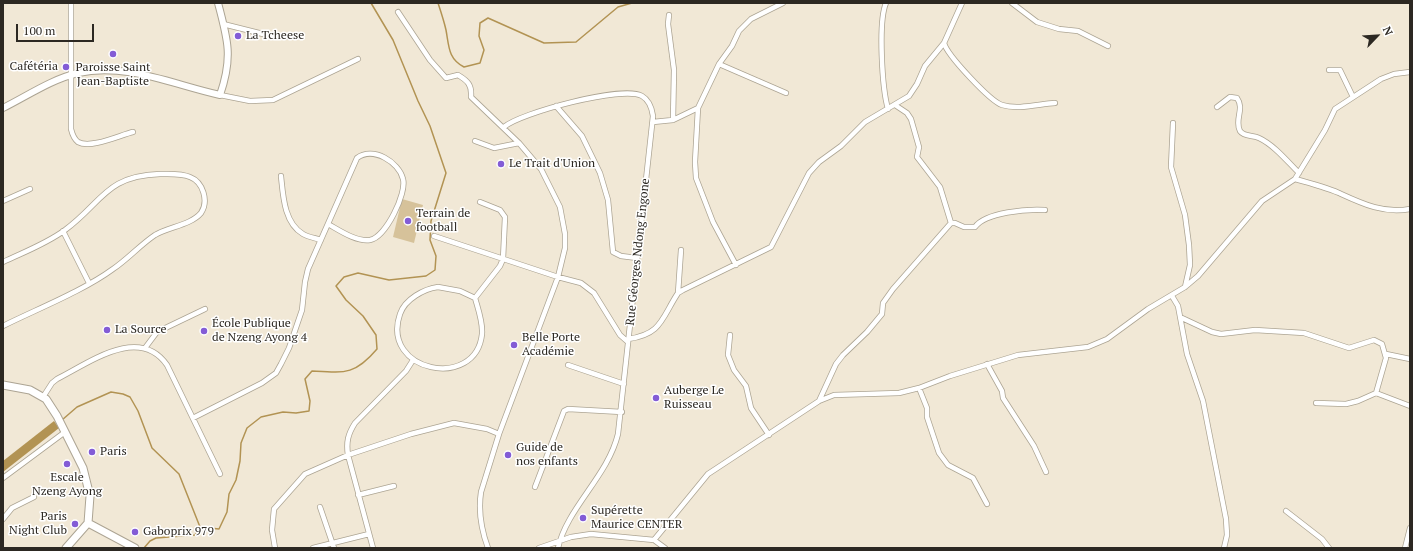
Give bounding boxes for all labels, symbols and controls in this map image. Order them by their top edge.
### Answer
scale bar [18,16,96,42]
north arrow [1357,16,1397,56]
text: 100 m [23,23,55,38]
text: N [1380,24,1396,38]
place label: La Tcheese [246,29,304,43]
marker: La Tcheese [233,31,243,41]
marker: Paroisse Saint Jean-Baptiste [108,49,118,59]
place label: Cafétéria [10,60,58,74]
place label: Paroisse Saint Jean-Baptiste [75,61,151,89]
marker: Cafétéria [61,62,71,72]
place label: Le Trait d'Union [509,157,595,171]
marker: Le Trait d'Union [496,159,506,169]
street label: Rue Géorges Ndong Engone [623,178,653,326]
place label: Terrain de football [416,207,470,235]
marker: Terrain de football [403,216,413,226]
place label: École Publique de Nzeng Ayong 4 [212,317,307,345]
place label: La Source [115,323,167,337]
marker: La Source [102,325,112,335]
marker: École Publique de Nzeng Ayong 4 [199,326,209,336]
place label: Belle Porte Académie [522,331,580,359]
marker: Belle Porte Académie [509,340,519,350]
place label: Auberge Le Ruisseau [664,384,724,412]
marker: Auberge Le Ruisseau [651,393,661,403]
place label: Guide de nos enfants [516,441,578,469]
place label: Paris [100,445,127,459]
marker: Paris [87,447,97,457]
marker: Guide de nos enfants [503,450,513,460]
marker: Escale Nzeng Ayong [62,459,72,469]
place label: Escale Nzeng Ayong [32,471,102,499]
place label: Supérette Maurice CENTER [591,504,682,532]
place label: Paris Night Club [9,510,67,538]
marker: Supérette Maurice CENTER [578,513,588,523]
marker: Paris Night Club [70,519,80,529]
place label: Gaboprix 979 [143,525,214,539]
marker: Gaboprix 979 [130,527,140,537]

